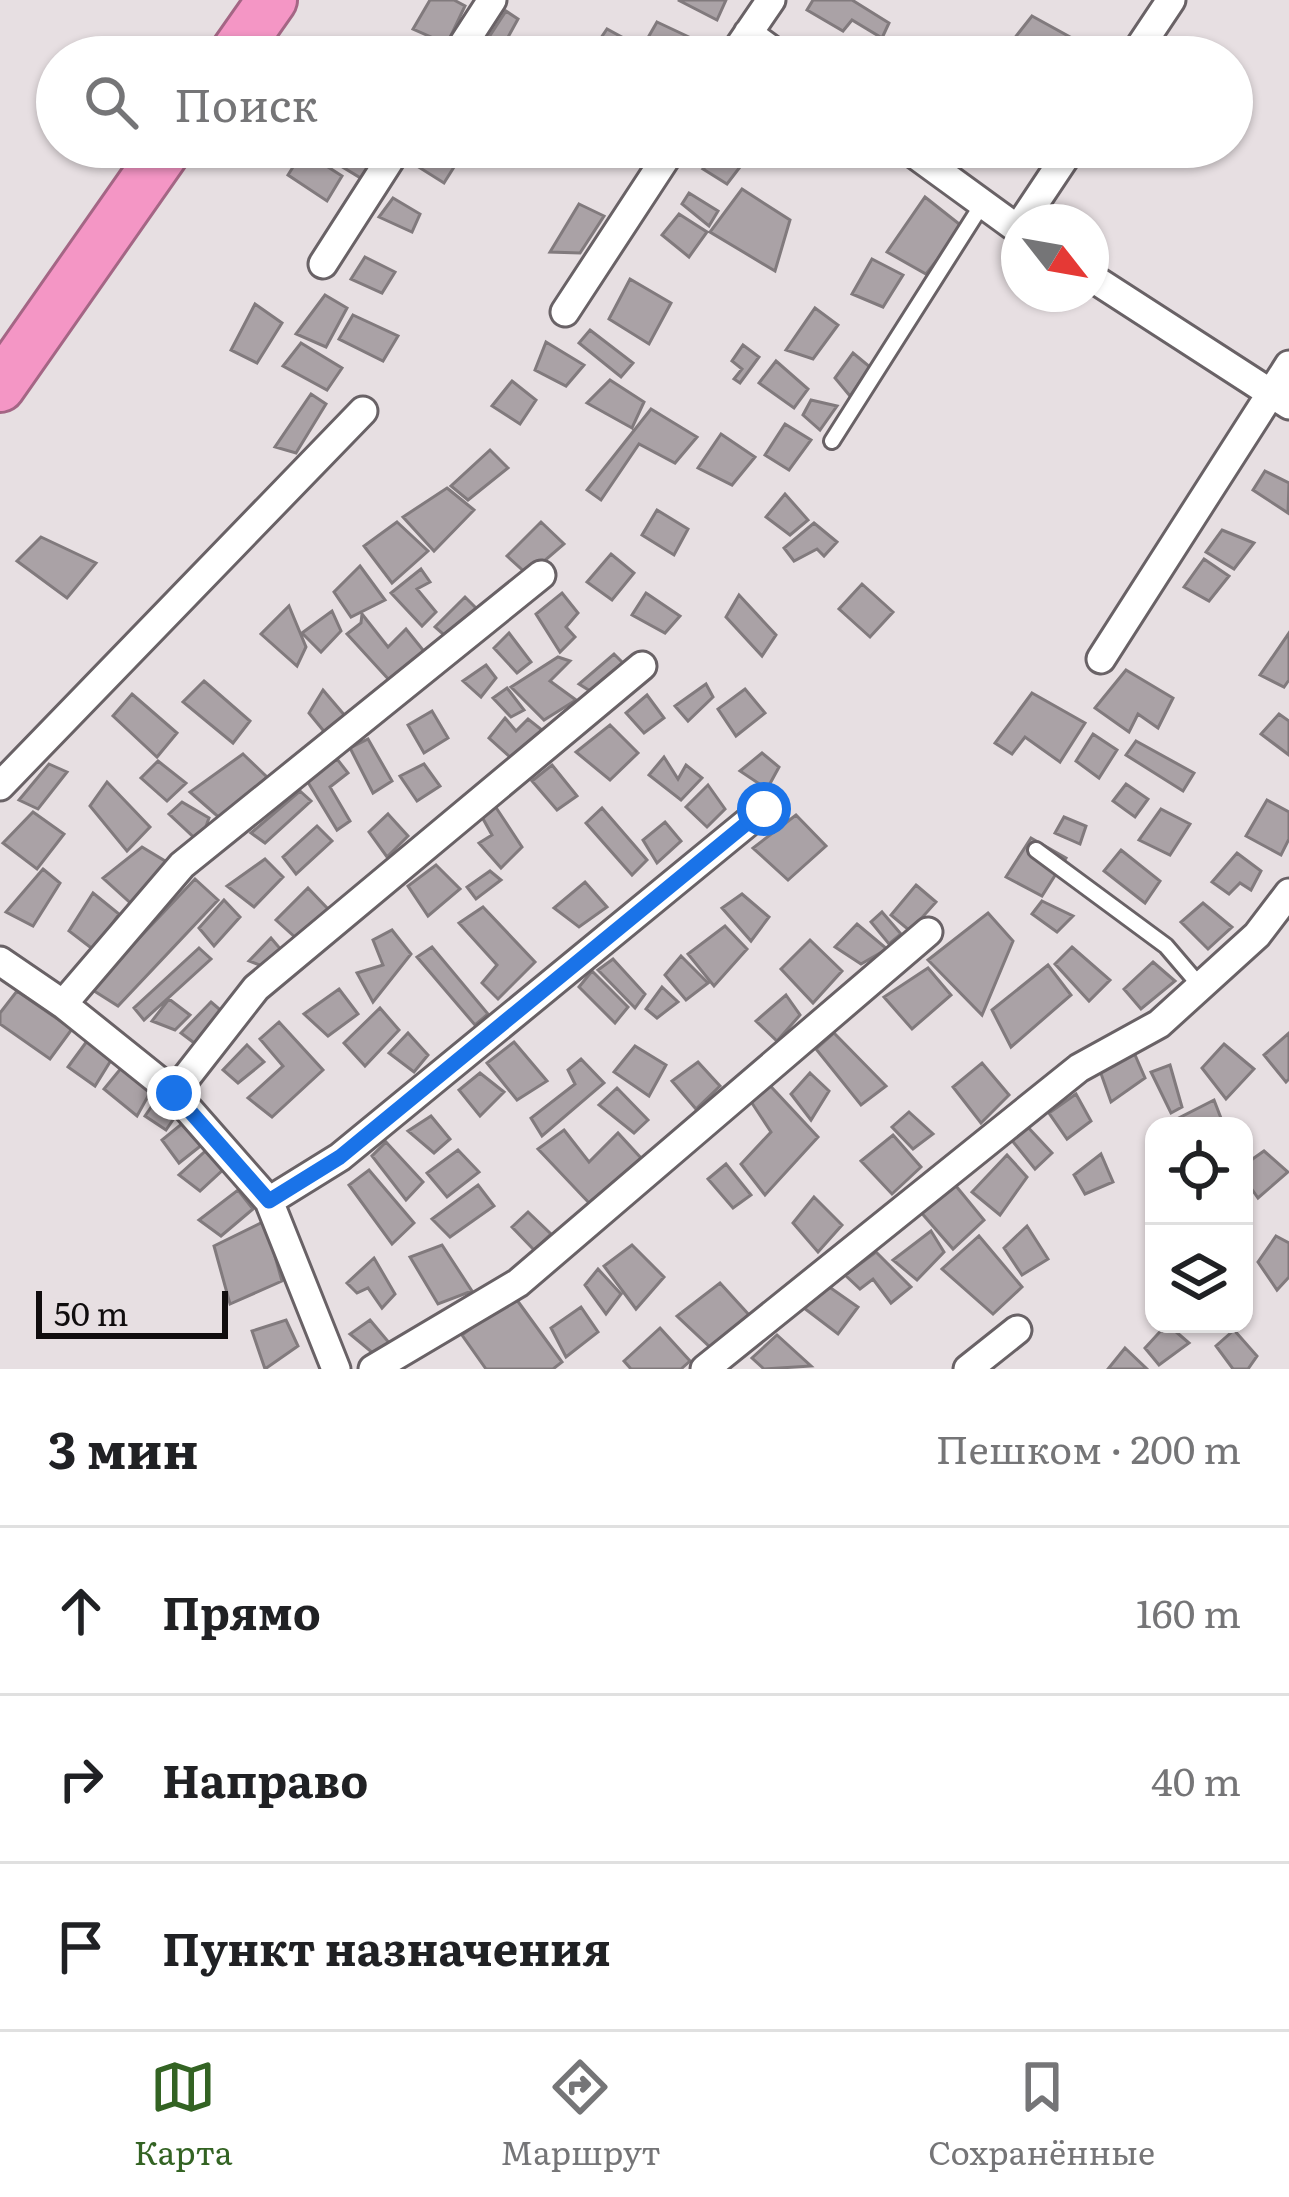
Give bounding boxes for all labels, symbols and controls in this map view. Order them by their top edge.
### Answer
search box [36,36,1253,168]
icon: search [78,69,144,135]
text: Поиск [174,69,318,136]
north arrow [1001,204,1109,312]
route start [737,782,791,836]
route end [147,1066,201,1120]
map controls [1145,1117,1253,1333]
button: locate [1145,1117,1253,1225]
button: layers [1145,1225,1253,1333]
scale bar [36,1285,228,1338]
text: 50 m [54,1287,128,1336]
text: 3 мин [48,1409,199,1485]
text: Пешком · 200 m [936,1418,1241,1476]
text: Прямо [162,1577,321,1644]
icon: ahead [48,1578,114,1644]
text: 160 m [1136,1582,1241,1640]
text: Направо [162,1745,368,1812]
icon: right [48,1746,114,1812]
text: 40 m [1151,1750,1241,1808]
text: Пункт назначения [162,1913,611,1980]
icon: arrive [48,1914,114,1980]
tab: Карта [134,2054,233,2175]
tab: Маршрут [500,2054,661,2175]
tab: Сохранённые [928,2054,1155,2175]

